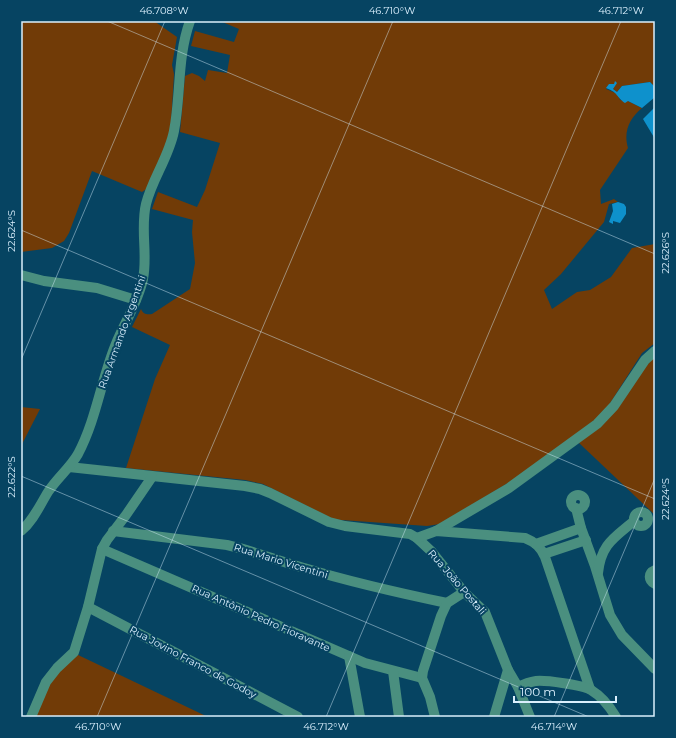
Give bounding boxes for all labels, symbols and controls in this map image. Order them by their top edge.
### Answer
text: 46.708°W [139,4,189,17]
text: 46.710°W [369,4,415,17]
text: 46.712°W [598,4,644,17]
text: 22.624°S [5,210,18,252]
text: 22.626°S [659,232,672,274]
street label: Rua Armando Argentini [95,274,149,390]
text: 22.622°S [5,456,18,498]
text: 22.624°S [659,478,672,520]
street label: Rua Mario Vicentini [232,541,330,581]
street label: Rua João Postali [425,547,489,617]
street label: Rua Antônio Pedro Fioravante [190,582,332,654]
street label: Rua Jovino Franco de Godoy [127,623,259,701]
scale bar [514,678,616,704]
text: 100 m [520,684,556,699]
text: 46.710°W [75,720,121,733]
text: 46.712°W [303,720,349,733]
text: 46.714°W [531,720,577,733]

